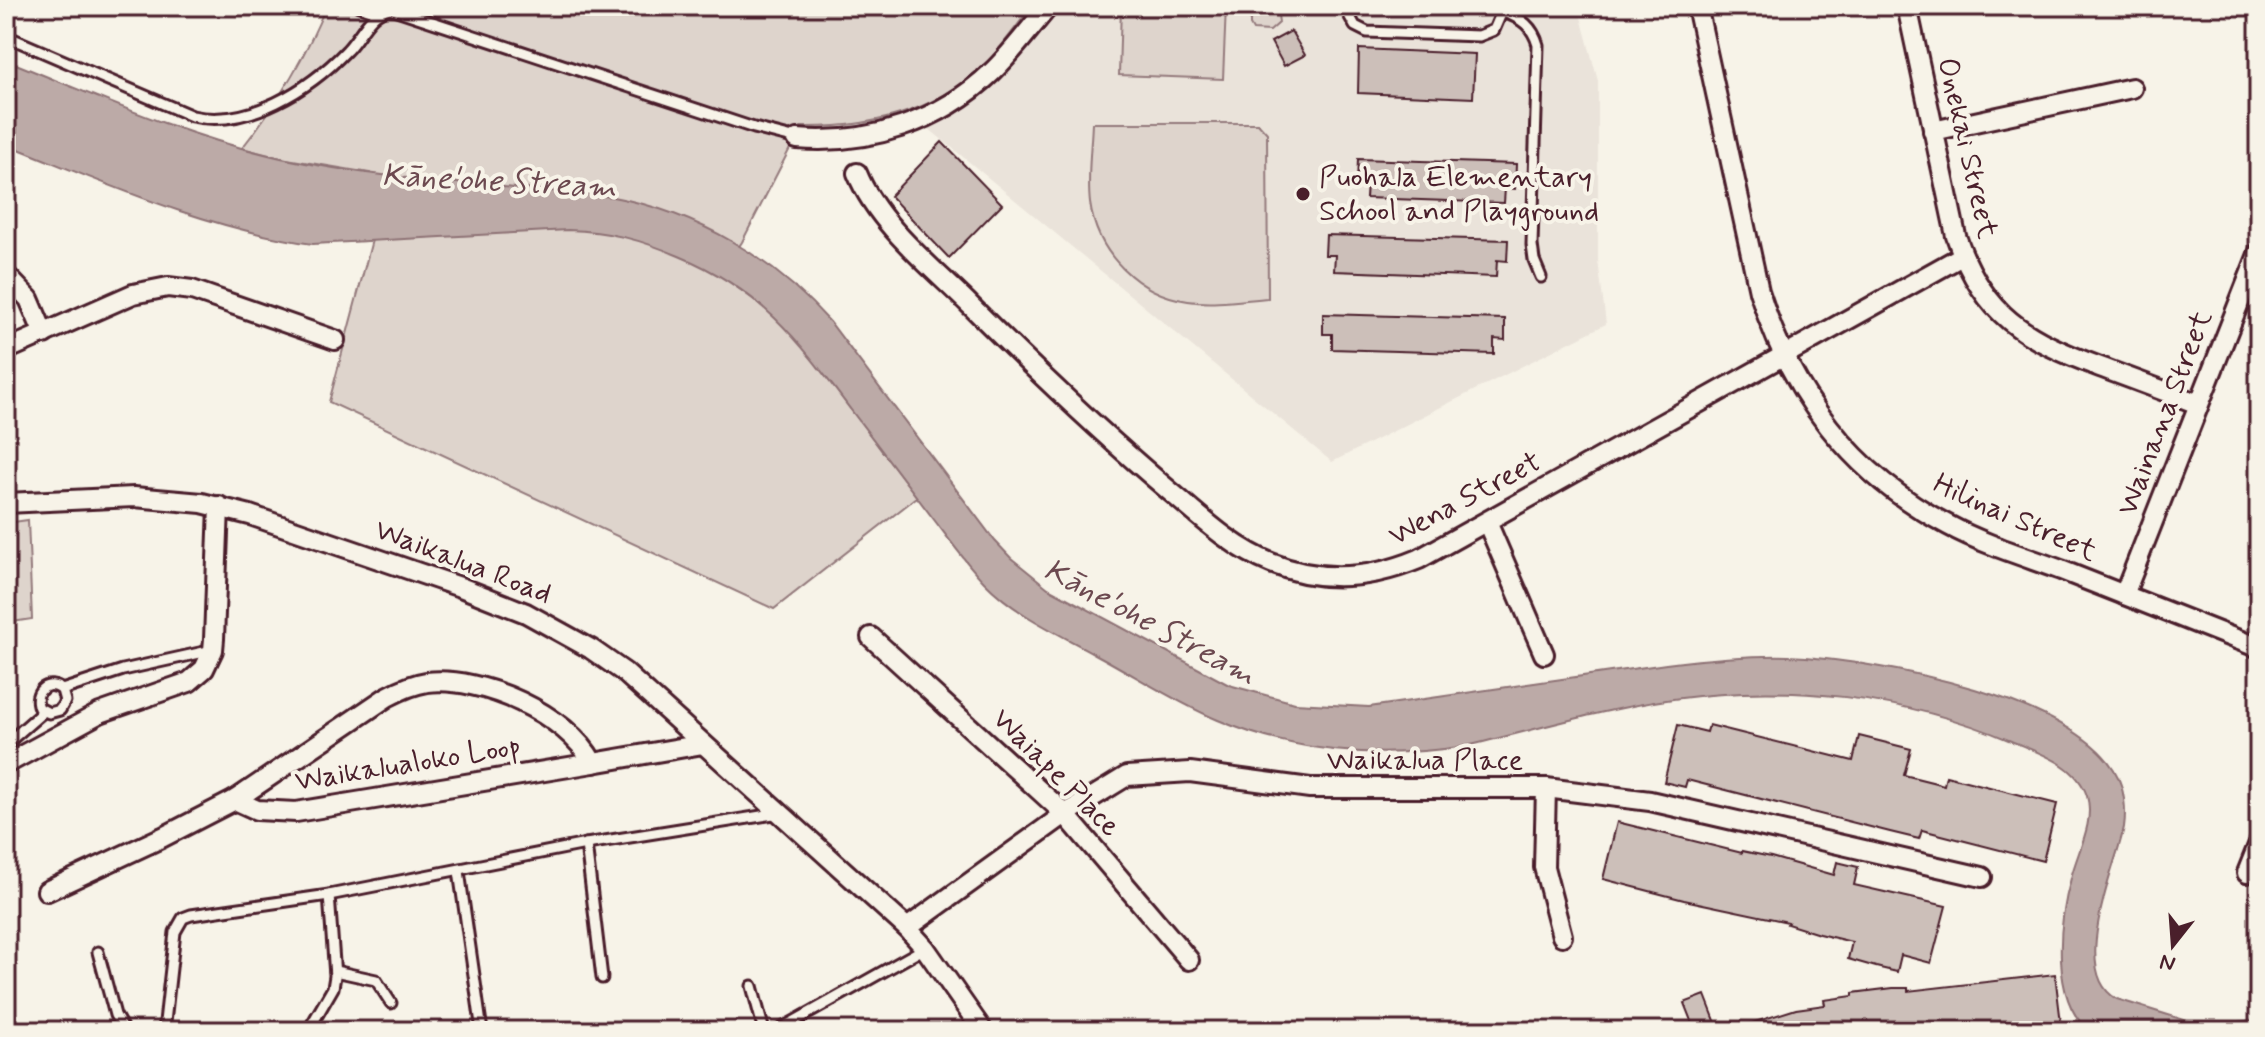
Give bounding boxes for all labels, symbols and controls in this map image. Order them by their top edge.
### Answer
street label: Onekai Street [1927,54,2007,243]
water label: Kāne'ohe Stream [381,155,617,209]
place label: Puohala Elementary School and Playground [1319,158,1599,231]
marker: Puohala Elementary School and Playground [1294,185,1312,203]
street label: Wainana Street [2108,305,2222,521]
street label: Wena Street [1382,443,1548,555]
street label: Hilinai Street [1927,465,2103,572]
street label: Waikalua Road [369,510,557,614]
water label: Kāne'ohe Stream [1036,549,1264,697]
street label: Waiape Place [983,700,1129,846]
street label: Waikalualoko Loop [292,727,524,801]
street label: Waikalua Place [1327,741,1523,780]
north arrow [2133,905,2213,985]
text: N [2157,947,2179,978]

